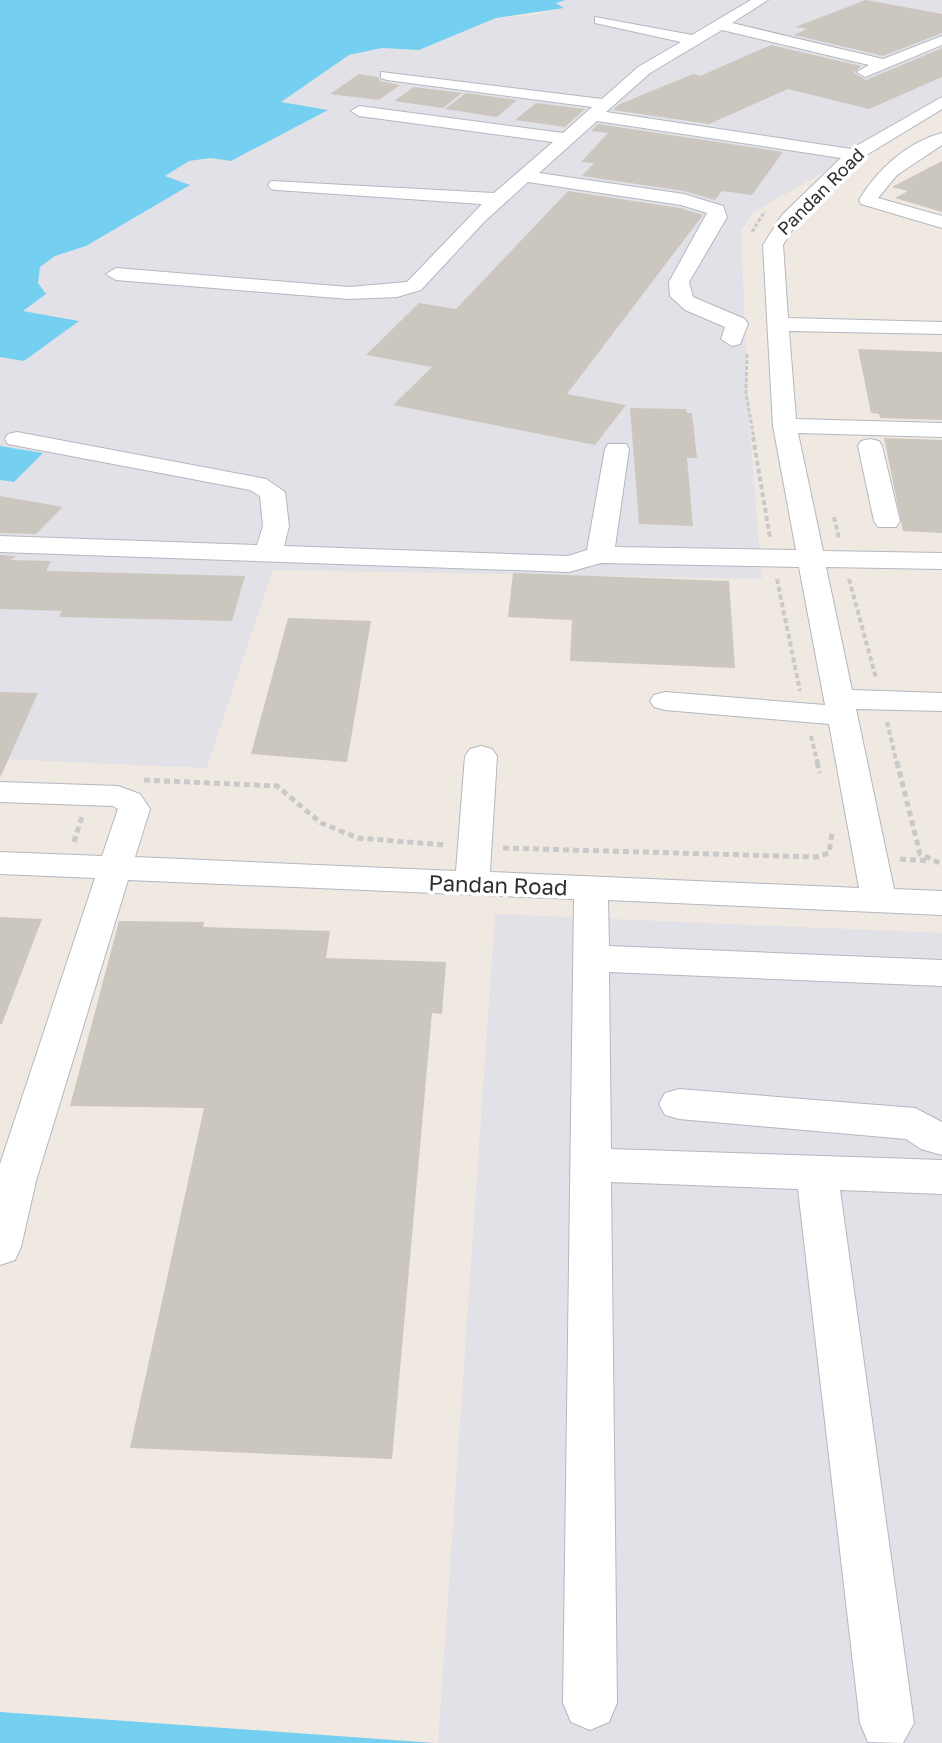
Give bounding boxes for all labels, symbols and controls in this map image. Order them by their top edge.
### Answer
street label: Pandan Road [772,143,868,239]
street label: Pandan Road [428,869,568,900]

